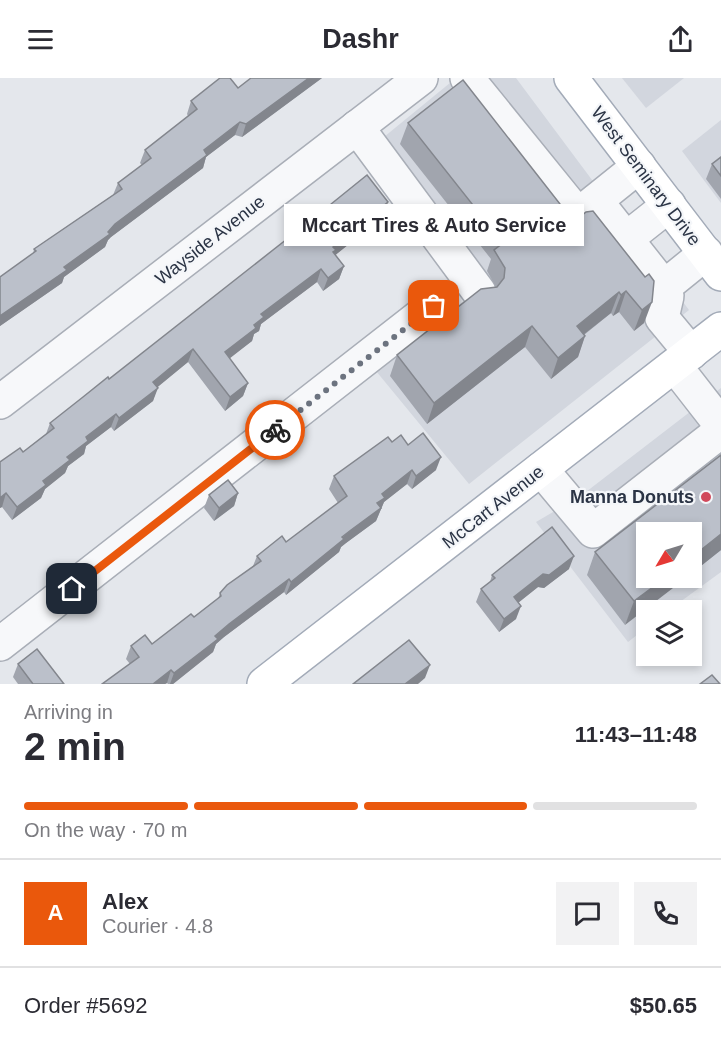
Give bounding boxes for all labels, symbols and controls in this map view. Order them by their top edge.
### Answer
icon: menu [24,23,57,56]
icon: share [664,23,697,56]
text: Dashr [322,24,399,54]
street label: West Seminary Drive [587,103,705,249]
street label: Wayside Avenue [151,191,269,289]
callout: Mccart Tires & Auto Service [284,204,584,246]
text: Mccart Tires & Auto Service [302,214,566,236]
pin [408,280,459,331]
icon: bag [417,289,450,322]
courier [245,400,305,460]
icon: bike [259,414,292,447]
street label: McCart Avenue [438,461,548,553]
place label: Manna Donuts [570,487,694,507]
marker: Manna Donuts [699,490,713,504]
north arrow [636,522,702,588]
map controls [636,522,702,666]
pin [46,563,97,614]
icon: home [55,572,88,605]
button: layers [636,600,702,666]
text: Arriving in [24,701,113,723]
text: 11:43–11:48 [575,722,697,747]
text: 2 min [24,725,126,768]
text: On the way · 70 m [24,819,187,841]
button: chat [556,882,619,945]
button: phone [634,882,697,945]
text: Alex [102,889,148,914]
text: A [48,900,63,925]
text: Courier · 4.8 [102,915,213,937]
text: Order #5692 [24,993,148,1018]
text: $50.65 [630,993,697,1018]

